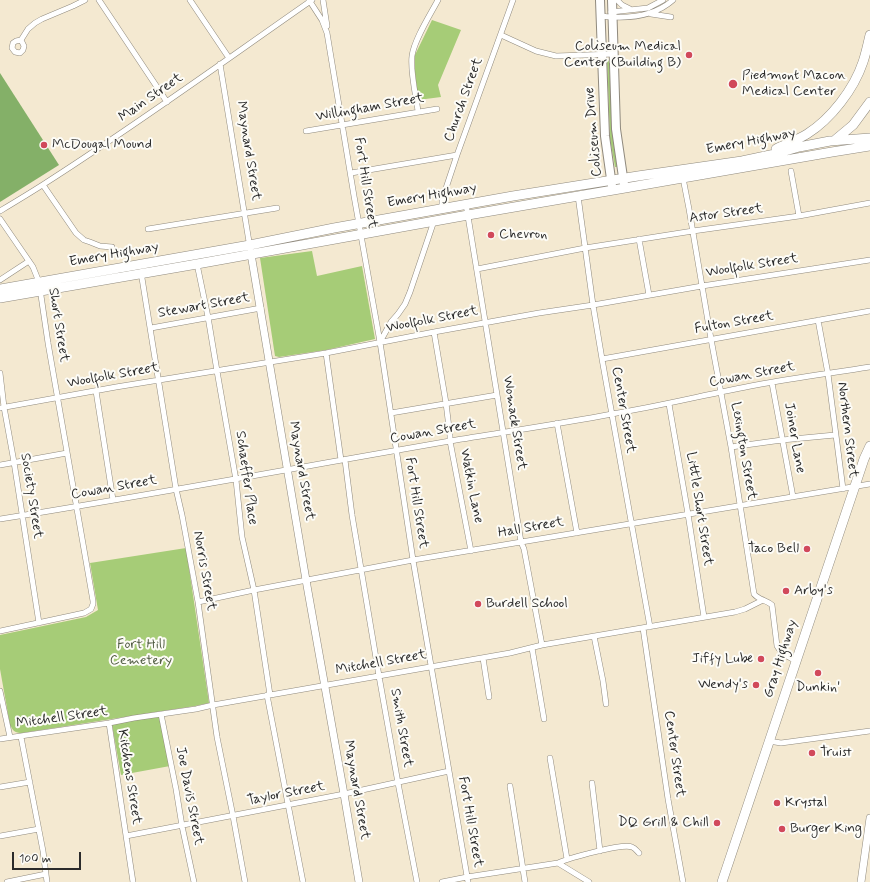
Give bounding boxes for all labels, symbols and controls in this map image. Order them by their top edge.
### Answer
place label: Coliseum Medical Center (Building B) [564,39,681,72]
marker: Coliseum Medical Center (Building B) [684,50,694,60]
street label: Church Street [441,56,487,144]
place label: Piedmont Macon Medical Center [742,68,846,100]
street label: Main Street [116,70,186,126]
marker: Piedmont Macon Medical Center [727,78,739,90]
street label: Coliseum Drive [582,86,606,178]
street label: Willingham Street [315,90,425,126]
street label: Maynard Street [232,100,264,202]
street label: Emery Highway [705,125,797,159]
street label: Fort Hill Street [350,136,380,230]
place label: McDougal Mound [52,137,152,153]
marker: McDougal Mound [39,140,49,150]
street label: Emery Highway [386,180,478,212]
street label: Astor Street [688,201,764,227]
place label: Chevron [499,227,547,243]
marker: Chevron [486,230,496,240]
street label: Emery Highway [68,239,160,271]
street label: Woolfolk Street [705,250,799,282]
street label: Short Street [44,287,72,363]
street label: Stewart Street [157,290,251,322]
street label: Woolfolk Street [385,303,479,337]
street label: Fulton Street [693,308,775,338]
street label: Cowan Street [708,358,796,392]
street label: Woolfolk Street [66,360,160,392]
street label: Center Street [607,366,639,454]
street label: Womack Street [498,375,530,471]
street label: Northern Street [833,381,861,479]
street label: Lexington Street [726,401,760,501]
street label: Joiner Lane [780,401,808,475]
street label: Cowan Street [389,416,477,448]
street label: Maynard Street [284,420,318,522]
street label: Schaeffer Place [231,430,261,526]
street label: Watkin Lane [456,447,486,525]
street label: Little Short Street [682,451,716,567]
street label: Society Street [16,452,46,540]
street label: Fort Hill Street [401,456,431,550]
street label: Cowan Street [70,472,158,504]
street label: Hall Street [497,514,565,542]
street label: Norris Street [189,530,219,612]
place label: Taco Bell [748,541,799,557]
marker: Taco Bell [802,544,812,554]
place label: Arby's [794,583,833,599]
marker: Arby's [781,586,791,596]
place label: Burdell School [486,596,568,612]
marker: Burdell School [473,599,483,609]
street label: Gray Highway [760,618,802,700]
park label: Fort Hill Cemetery [110,637,172,670]
street label: Mitchell Street [334,647,428,679]
place label: Jiffy Lube [692,651,753,667]
marker: Jiffy Lube [756,654,766,664]
marker: Dunkin' [813,668,823,678]
place label: Wendy's [698,677,748,693]
marker: Wendy's [751,680,761,690]
place label: Dunkin' [796,680,840,696]
street label: Smith Street [386,687,416,769]
street label: Mitchell Street [15,703,109,733]
street label: Center Street [660,710,688,798]
street label: Kitchens Street [113,728,145,826]
street label: Maynard Street [339,739,373,841]
street label: Joe Davis Street [171,745,207,847]
place label: Truist [820,745,852,761]
marker: Truist [807,748,817,758]
street label: Fort Hill Street [454,775,486,869]
street label: Taylor Street [246,778,326,810]
place label: Krystal [785,795,827,811]
marker: Krystal [772,798,782,808]
place label: DQ Grill & Chill [618,815,709,831]
marker: DQ Grill & Chill [712,818,722,828]
place label: Burger King [790,821,862,837]
marker: Burger King [777,824,787,834]
scale bar [14,844,83,870]
text: 100 m [19,851,51,867]

